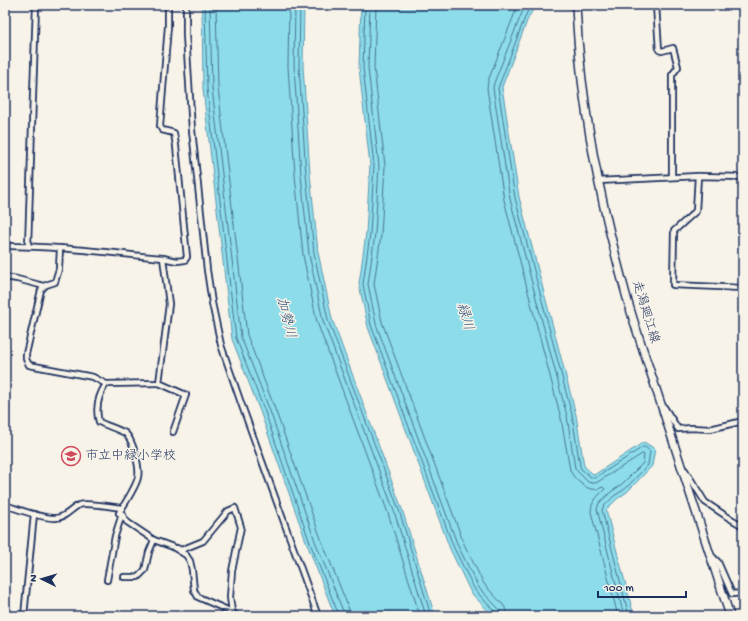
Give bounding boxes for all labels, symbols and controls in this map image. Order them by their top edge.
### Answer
street label: 走潟廻江線 [628,279,662,346]
water label: 加勢川 [272,295,299,340]
water label: 緑川 [452,301,477,333]
school or university icon: 市立中緑小学校 [60,445,82,467]
place label: 市立中緑小学校 [85,448,176,464]
north arrow [22,559,62,599]
scale bar [598,573,686,599]
text: N [28,574,40,582]
text: 100 m [603,582,634,596]

